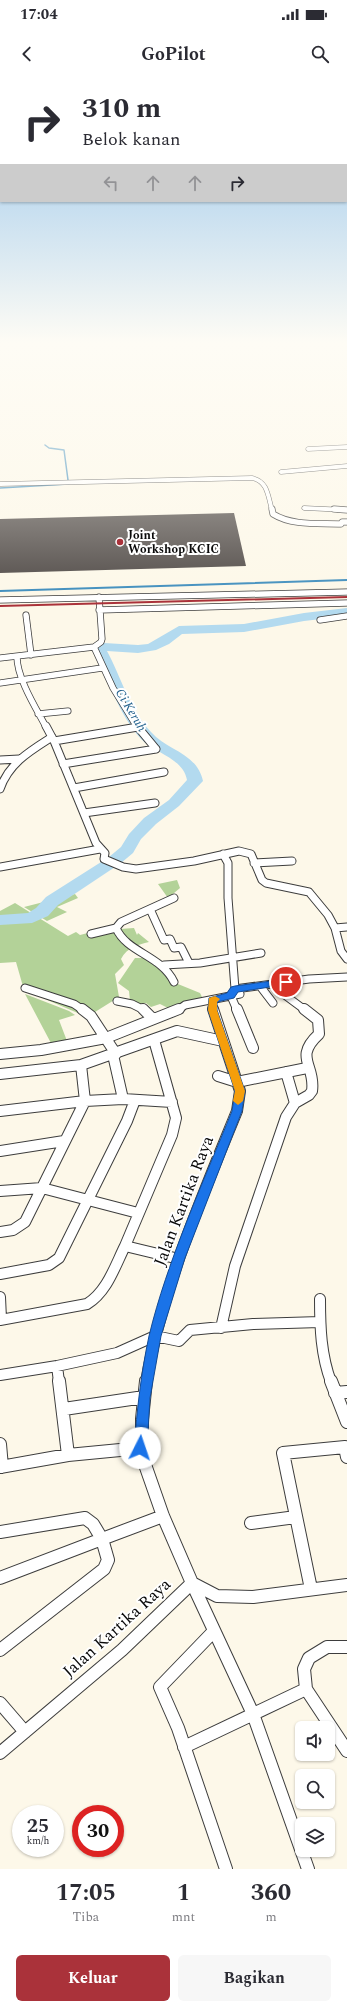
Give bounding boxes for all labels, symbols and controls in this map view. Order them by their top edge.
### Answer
text: 17:04 [20,3,58,26]
text: GoPilot [141,41,206,68]
icon: back [16,43,38,65]
icon: search [309,43,331,65]
text: 310 m [82,87,161,130]
icon: right [16,96,68,148]
text: Belok kanan [82,126,181,153]
icon: left [100,172,122,194]
icon: ahead [142,172,164,194]
icon: ahead [184,172,206,194]
icon: right [226,172,248,194]
place label: Joint Workshop KCIC [128,526,219,559]
marker: Joint Workshop KCIC [115,537,125,547]
water label: Ci Keruh [110,684,152,736]
pin [269,965,303,999]
icon: arrive [275,971,297,993]
street label: Jalan Kartika Raya [147,1131,221,1270]
position arrow [119,1427,161,1469]
street label: Jalan Kartika Raya [57,1572,177,1684]
map controls [295,1721,335,1857]
button: sound [295,1721,335,1761]
button: search [295,1769,335,1809]
speed limit sign: 30 [72,1805,124,1857]
text: 25 [27,1811,49,1841]
button: layers [295,1817,335,1857]
text: km/h [27,1833,49,1849]
text: 17:05 [56,1875,116,1911]
text: 1 [177,1875,190,1911]
text: 360 [251,1875,291,1911]
text: Tiba [73,1907,99,1927]
text: mnt [172,1907,195,1927]
text: m [265,1907,277,1927]
button: Keluar [16,1955,170,2001]
button: Bagikan [178,1955,331,2001]

